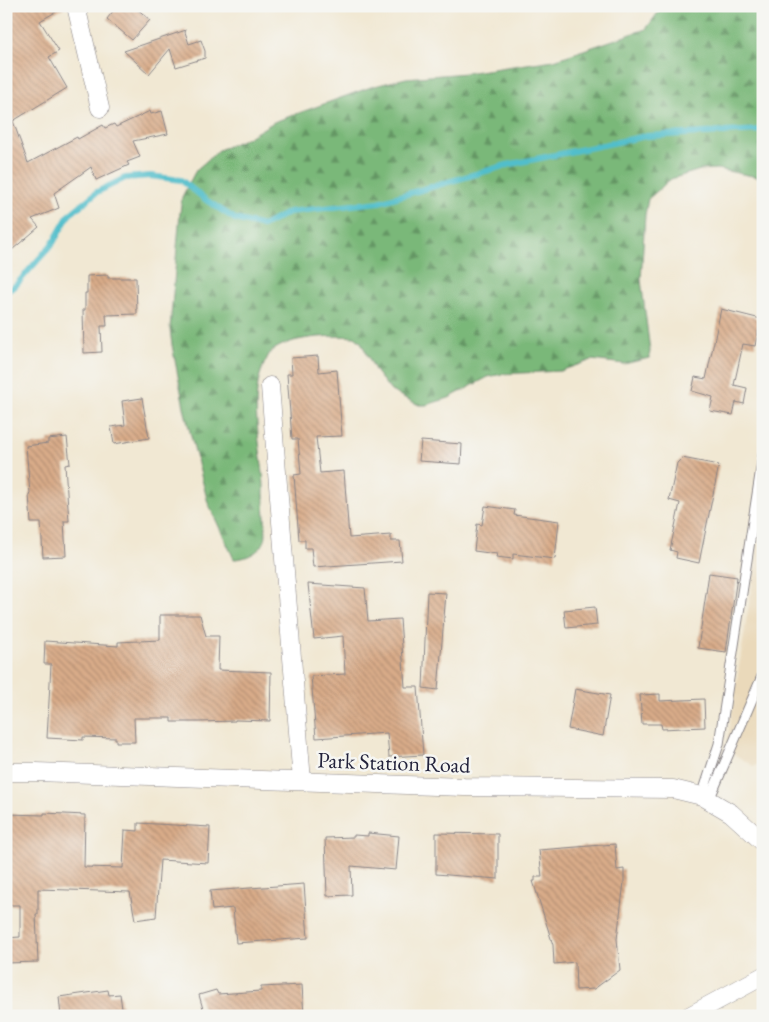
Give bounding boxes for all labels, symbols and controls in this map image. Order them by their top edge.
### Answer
street label: Park Station Road [317,745,472,780]

